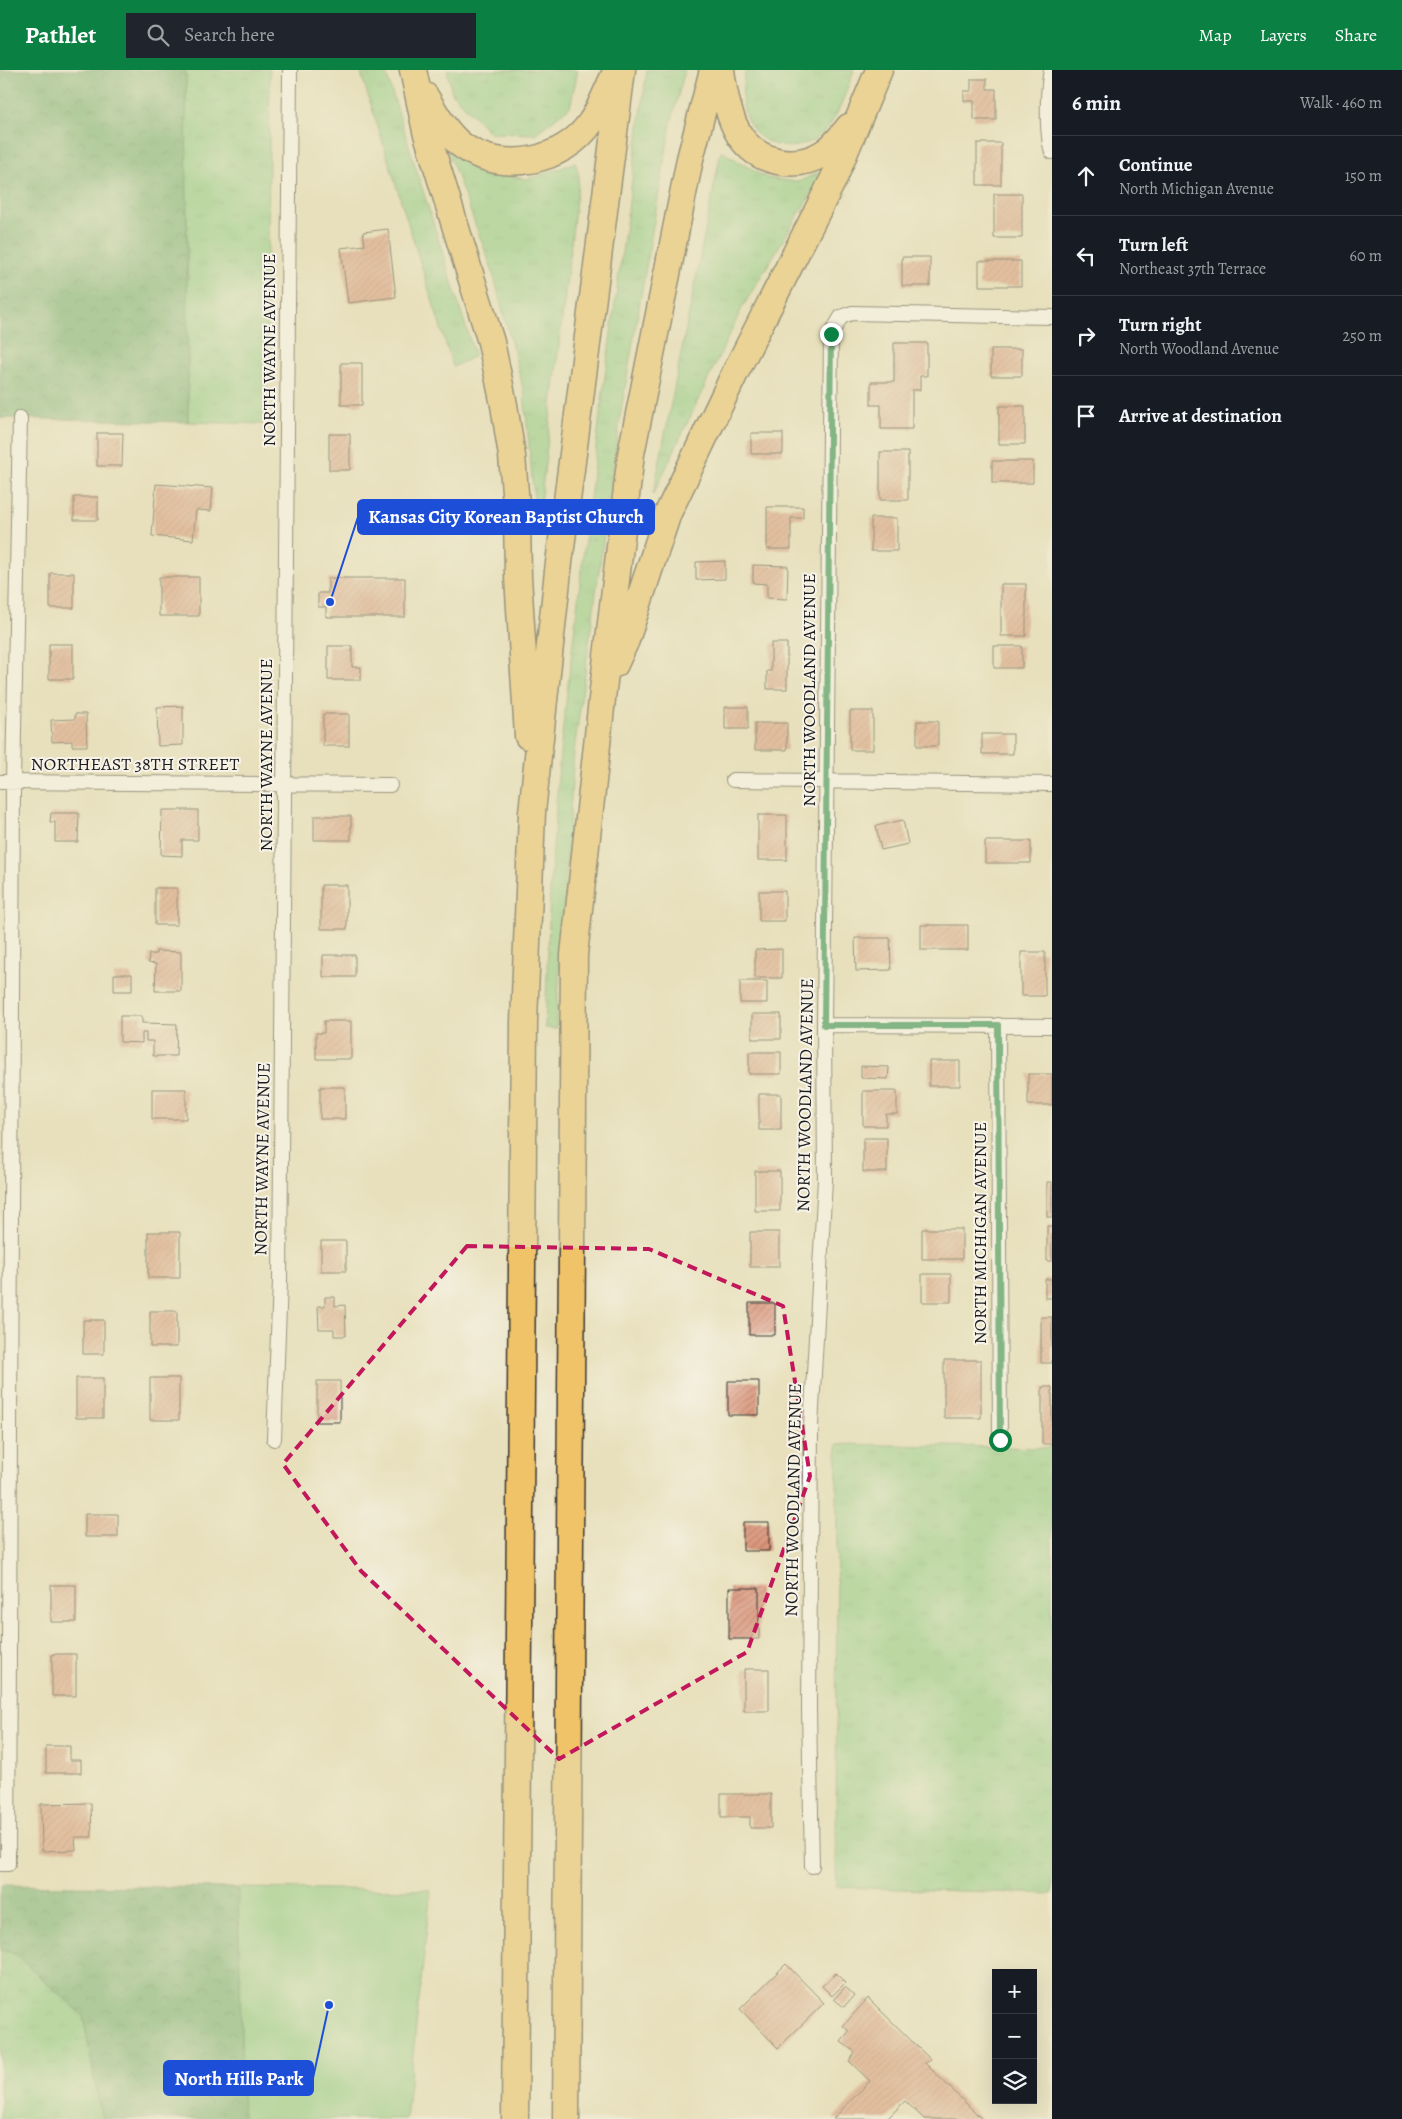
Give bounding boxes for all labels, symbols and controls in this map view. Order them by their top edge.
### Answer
search box [126,13,476,58]
text: Pathlet [25,19,96,51]
icon: search [144,21,172,49]
text: Search here [184,22,275,48]
text: Map [1199,23,1232,47]
text: Layers [1260,23,1307,47]
text: Share [1335,23,1377,47]
text: 6 min [1072,89,1121,117]
text: Walk · 460 m [1300,92,1382,114]
text: Continue [1119,152,1193,178]
icon: ahead [1072,162,1100,190]
text: 150 m [1345,165,1382,187]
text: North Michigan Avenue [1119,178,1274,200]
text: Turn left [1119,232,1188,258]
icon: left [1072,242,1100,270]
text: 60 m [1350,245,1382,267]
street label: NORTH WAYNE AVENUE [257,253,281,447]
text: Northeast 37th Terrace [1119,258,1266,280]
text: Turn right [1119,312,1201,338]
icon: right [1072,322,1100,350]
route end [820,323,843,346]
text: 250 m [1343,325,1382,347]
text: North Woodland Avenue [1119,338,1279,360]
icon: arrive [1072,402,1100,430]
text: Arrive at destination [1119,403,1282,429]
callout: Kansas City Korean Baptist Church [358,500,654,534]
text: Kansas City Korean Baptist Church [368,504,644,530]
street label: NORTH WOODLAND AVENUE [797,573,821,807]
street label: NORTH WAYNE AVENUE [254,658,278,852]
street label: NORTHEAST 38TH STREET [31,752,239,776]
street label: NORTH WOODLAND AVENUE [791,978,819,1212]
street label: NORTH WAYNE AVENUE [248,1062,276,1256]
street label: NORTH MICHIGAN AVENUE [968,1122,992,1344]
street label: NORTH WOODLAND AVENUE [779,1383,807,1617]
route start [989,1429,1012,1452]
map controls [992,1969,1037,2104]
button: + [992,1969,1037,2014]
button: − [992,2014,1037,2059]
button: layers [992,2059,1037,2104]
callout: North Hills Park [164,2061,313,2095]
text: North Hills Park [175,2066,304,2092]

